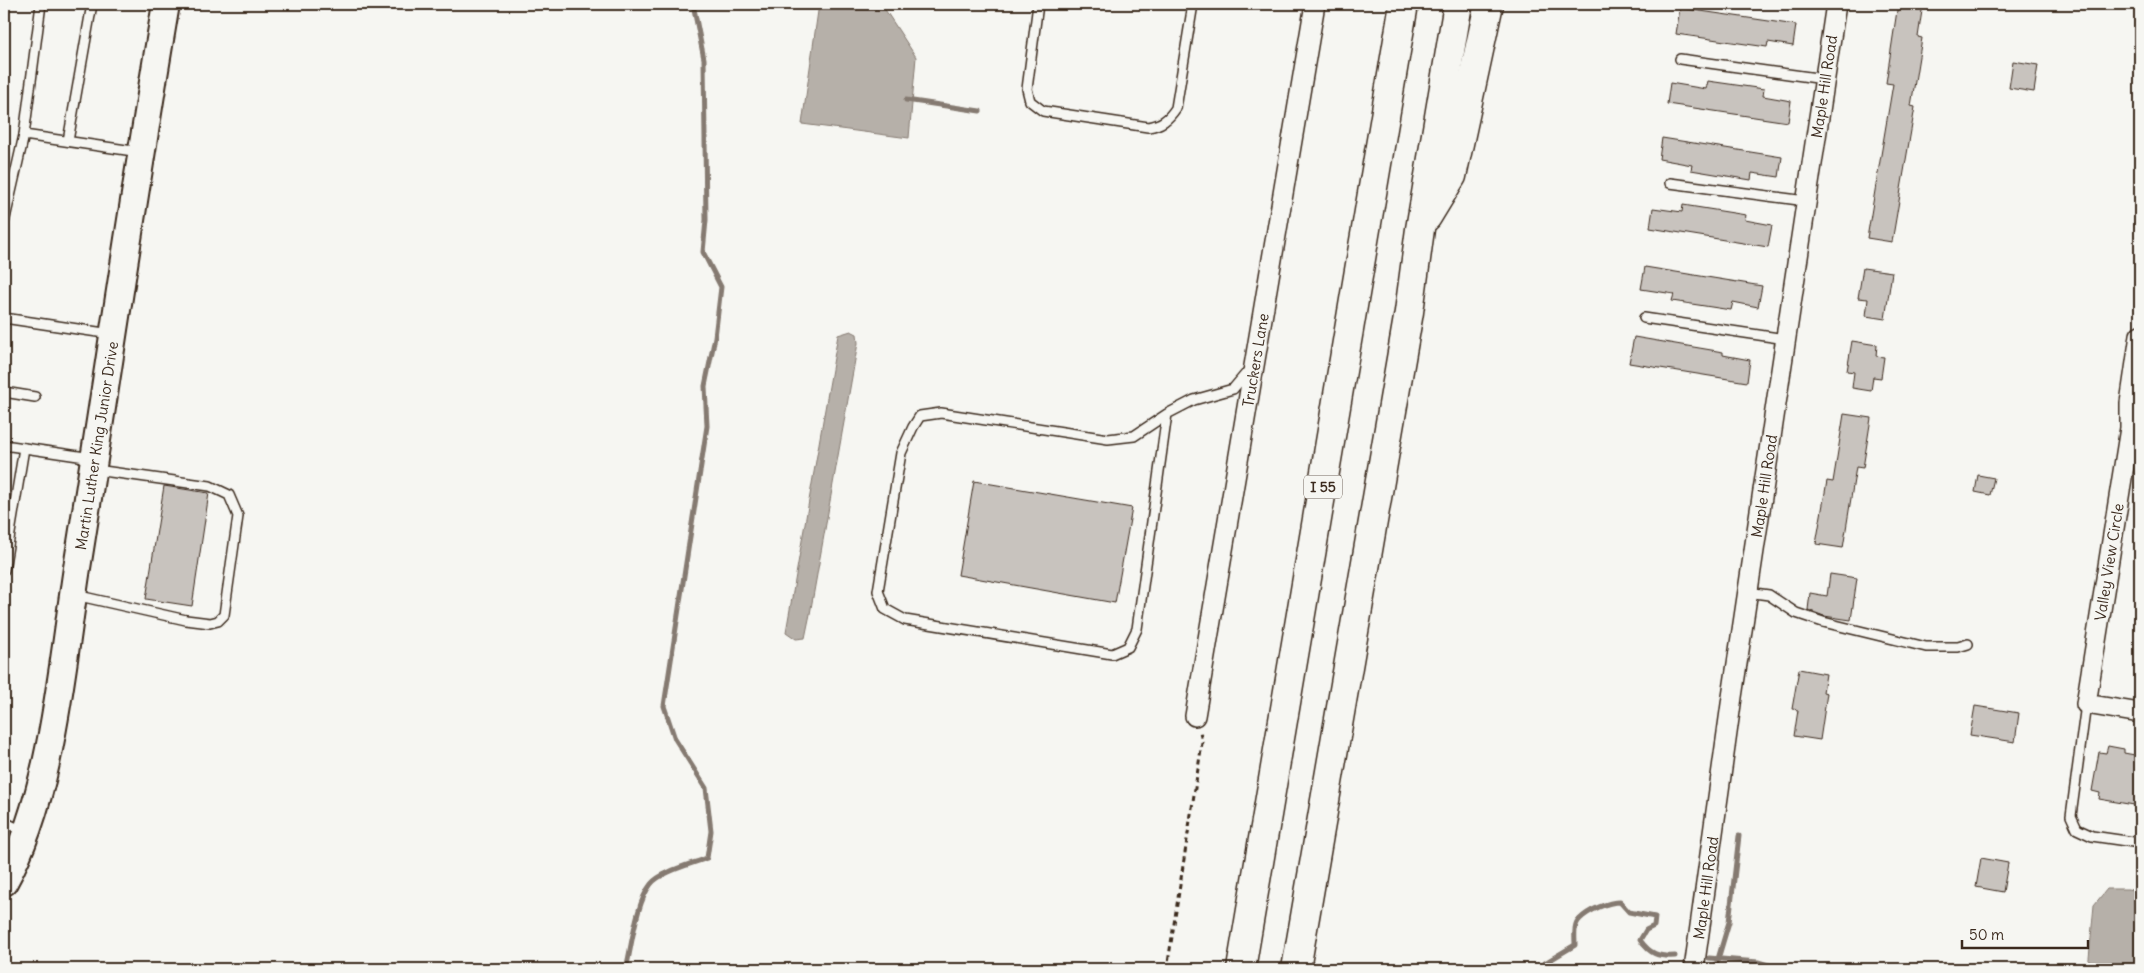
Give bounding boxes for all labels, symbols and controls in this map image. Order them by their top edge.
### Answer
street label: Maple Hill Road [1807,34,1841,139]
street label: Truckers Lane [1238,312,1272,408]
street label: Martin Luther King Junior Drive [70,340,122,551]
street label: Maple Hill Road [1747,433,1781,539]
road number: I 55 [1304,476,1342,498]
street label: Valley View Circle [2090,502,2128,622]
street label: Maple Hill Road [1689,835,1722,941]
scale bar [1962,918,2088,950]
text: 50 m [1969,925,2004,944]

